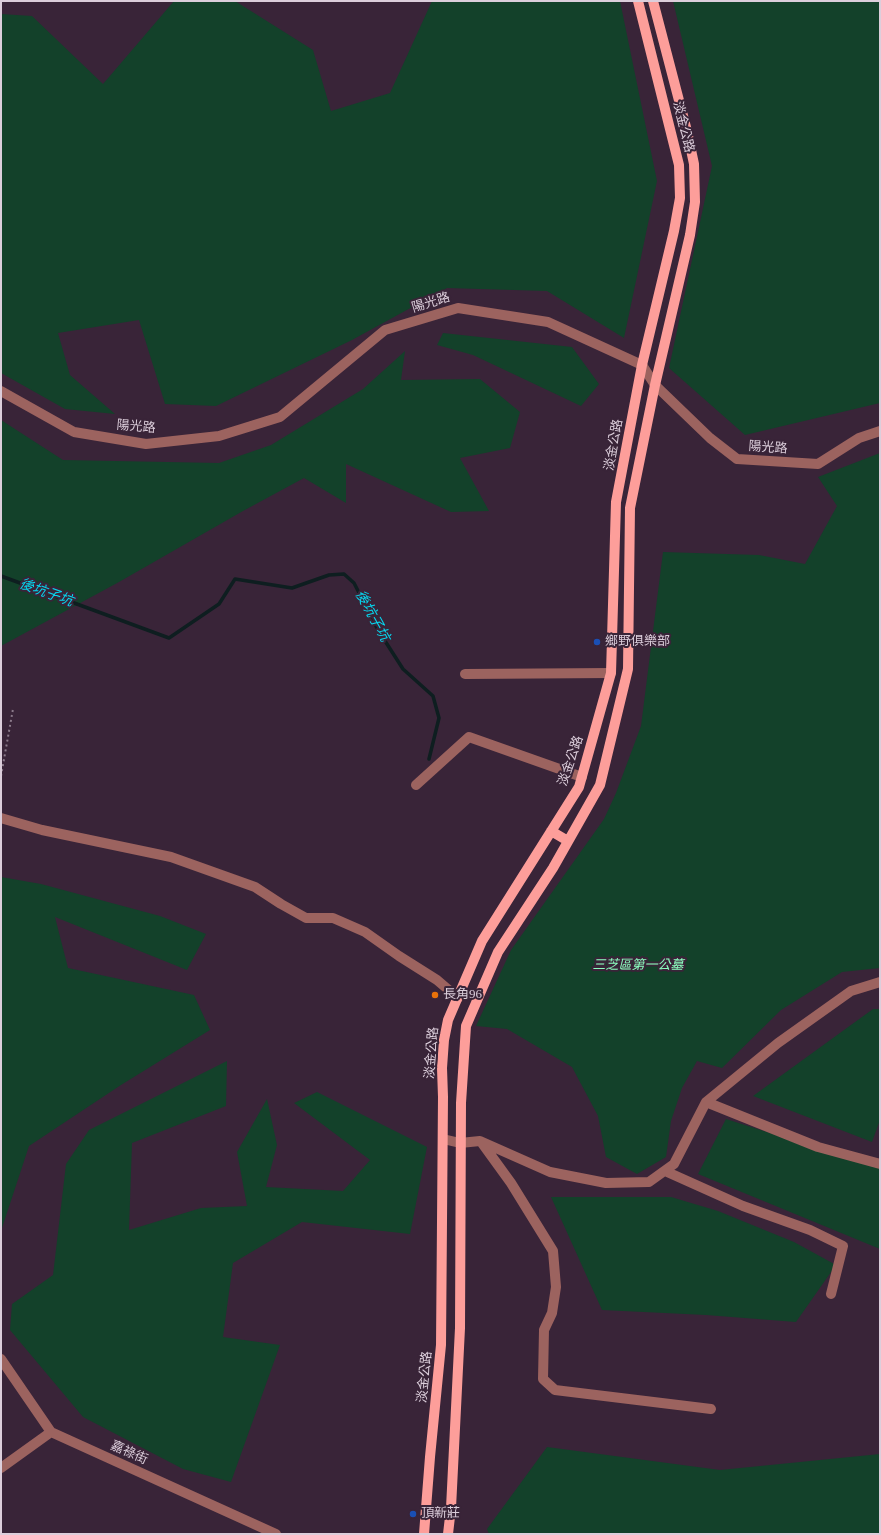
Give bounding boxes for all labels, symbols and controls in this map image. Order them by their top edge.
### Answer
street label: 淡金公路 [669,100,697,154]
street label: 陽光路 [410,290,452,316]
street label: 陽光路 [116,418,156,436]
street label: 淡金公路 [602,418,626,472]
street label: 陽光路 [748,439,788,457]
water label: 後坑子坑 [17,576,75,610]
water label: 後坑子坑 [351,587,393,645]
place label: 鄉野俱樂部 [605,634,670,650]
marker: 鄉野俱樂部 [592,637,602,647]
street label: 淡金公路 [555,734,587,788]
park label: 三芝區第一公墓 [593,958,683,974]
place label: 長角96 [443,987,482,1003]
marker: 長角96 [430,990,440,1000]
street label: 淡金公路 [422,1026,442,1080]
street label: 淡金公路 [415,1350,435,1404]
street label: 嘉祿街 [108,1438,150,1468]
place label: 頂新莊 [421,1506,460,1522]
marker: 頂新莊 [408,1509,418,1519]

